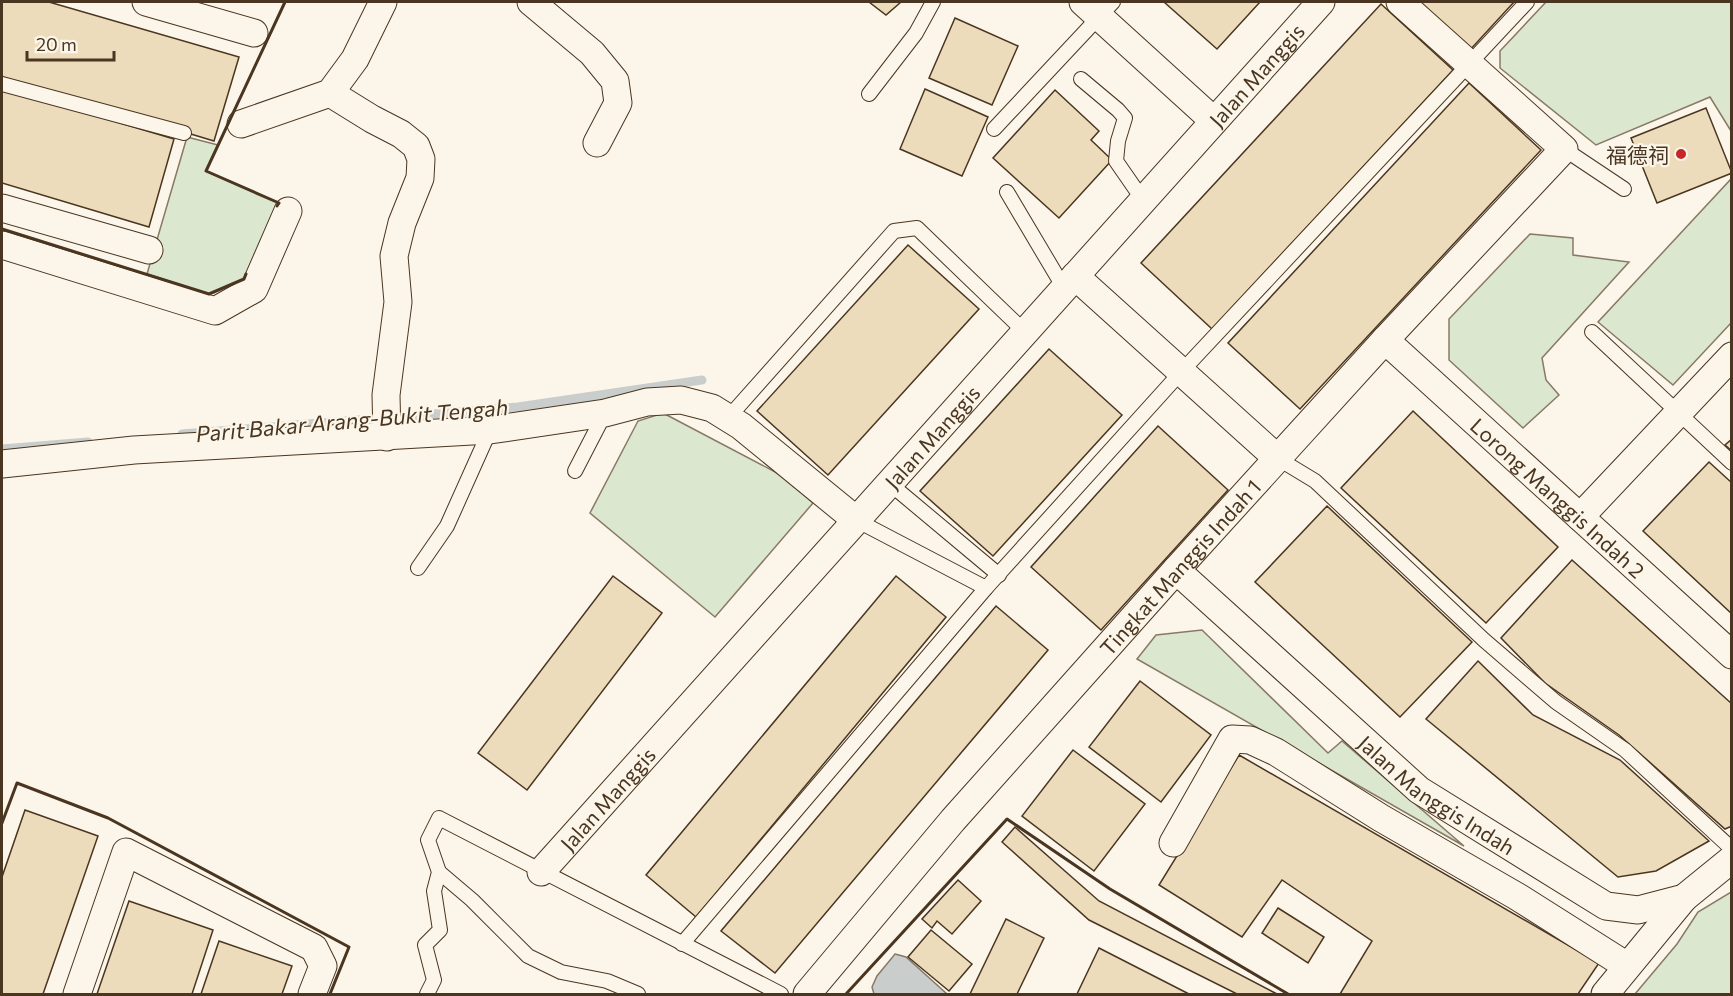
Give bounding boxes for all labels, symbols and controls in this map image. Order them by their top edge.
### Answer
street label: Jalan Manggis [1203,18,1309,131]
scale bar [27,24,114,62]
text: 20 m [36,33,77,55]
place label: 福德祠 [1606,142,1669,167]
marker: 福德祠 [1674,147,1688,161]
street label: Jalan Manggis [879,380,984,493]
water label: Parit Bakar Arang-Bukit Tengah [195,393,509,447]
street label: Lorong Manggis Indah 2 [1466,412,1650,583]
street label: Tingkat Manggis Indah 1 [1094,474,1265,660]
street label: Jalan Manggis Indah [1354,729,1520,859]
street label: Jalan Manggis [554,741,660,855]

